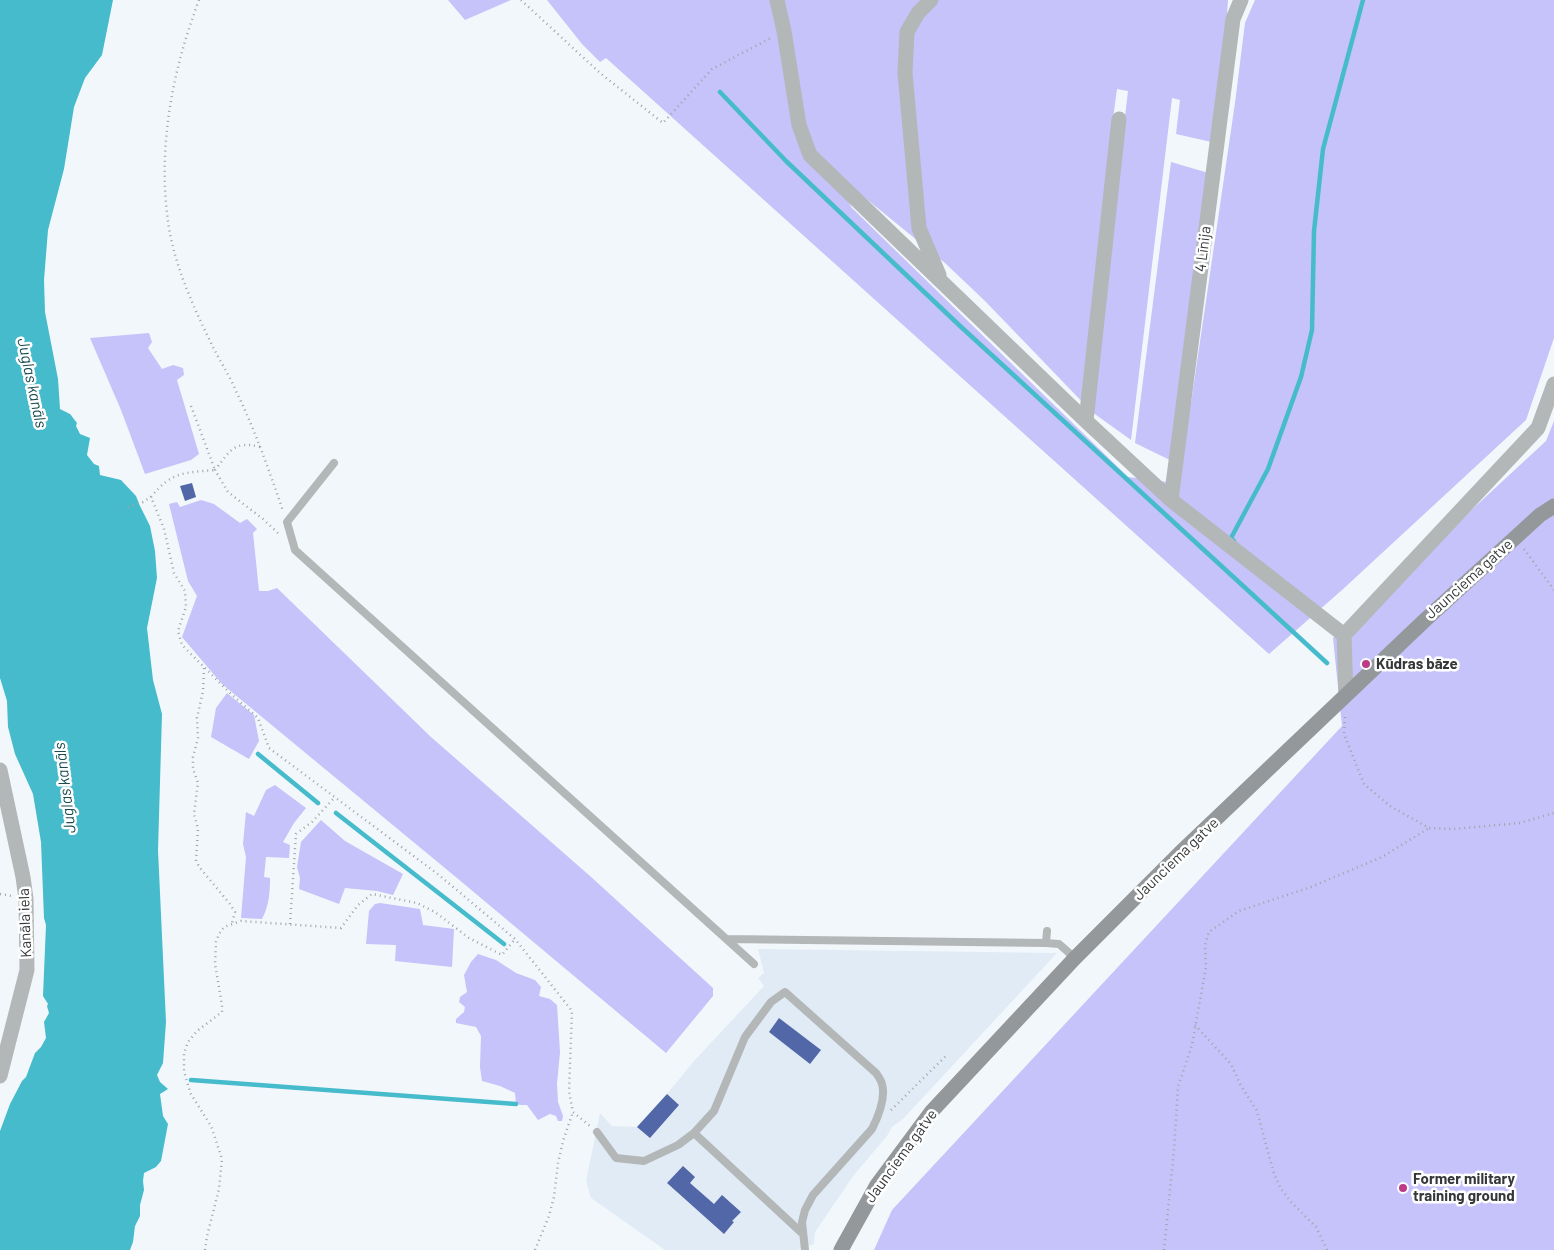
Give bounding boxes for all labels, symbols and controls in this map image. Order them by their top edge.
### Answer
street label: 4 Līnija [1191,225,1215,273]
water label: Juglas kanāls [13,336,51,430]
street label: Jaunciema gatve [1422,535,1516,623]
place label: Kūdras bāze [1376,655,1458,673]
marker: Kūdras bāze [1360,658,1372,670]
water label: Juglas kanāls [50,741,80,835]
street label: Jaunciema gatve [1130,814,1222,904]
street label: Kanāla iela [15,888,35,958]
street label: Jaunciema gatve [861,1106,941,1206]
place label: Former military training ground [1413,1170,1515,1205]
marker: Former military training ground [1397,1182,1409,1194]

